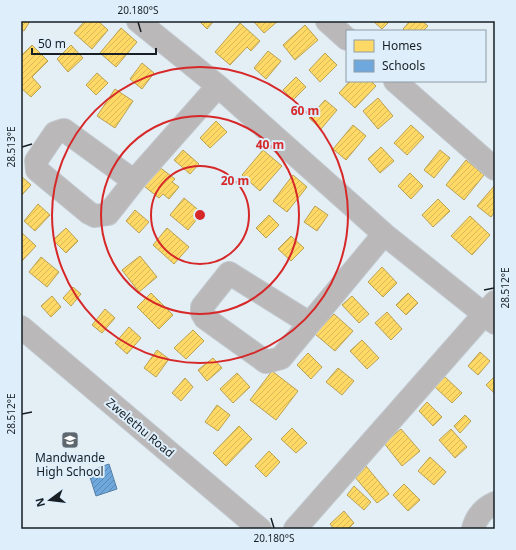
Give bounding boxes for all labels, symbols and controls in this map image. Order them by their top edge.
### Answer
text: 20.180°S [117,3,159,17]
scale bar [32,30,156,56]
legend [346,30,486,82]
text: 50 m [38,35,66,52]
text: Homes [382,37,422,54]
text: Schools [382,57,425,74]
text: 60 m [291,102,319,119]
text: 28.513°E [4,126,18,168]
text: 40 m [256,136,284,153]
text: 20 m [221,172,249,189]
centre of rings [193,208,207,222]
text: 28.512°E [498,267,512,309]
text: 28.512°E [4,393,18,435]
street label: Zwelethu Road [103,394,178,461]
school or university icon: Mandwande High School [60,430,80,450]
place label: Mandwande High School [35,449,105,480]
north arrow [30,480,70,520]
text: N [31,496,48,509]
text: 20.180°S [253,531,295,545]

